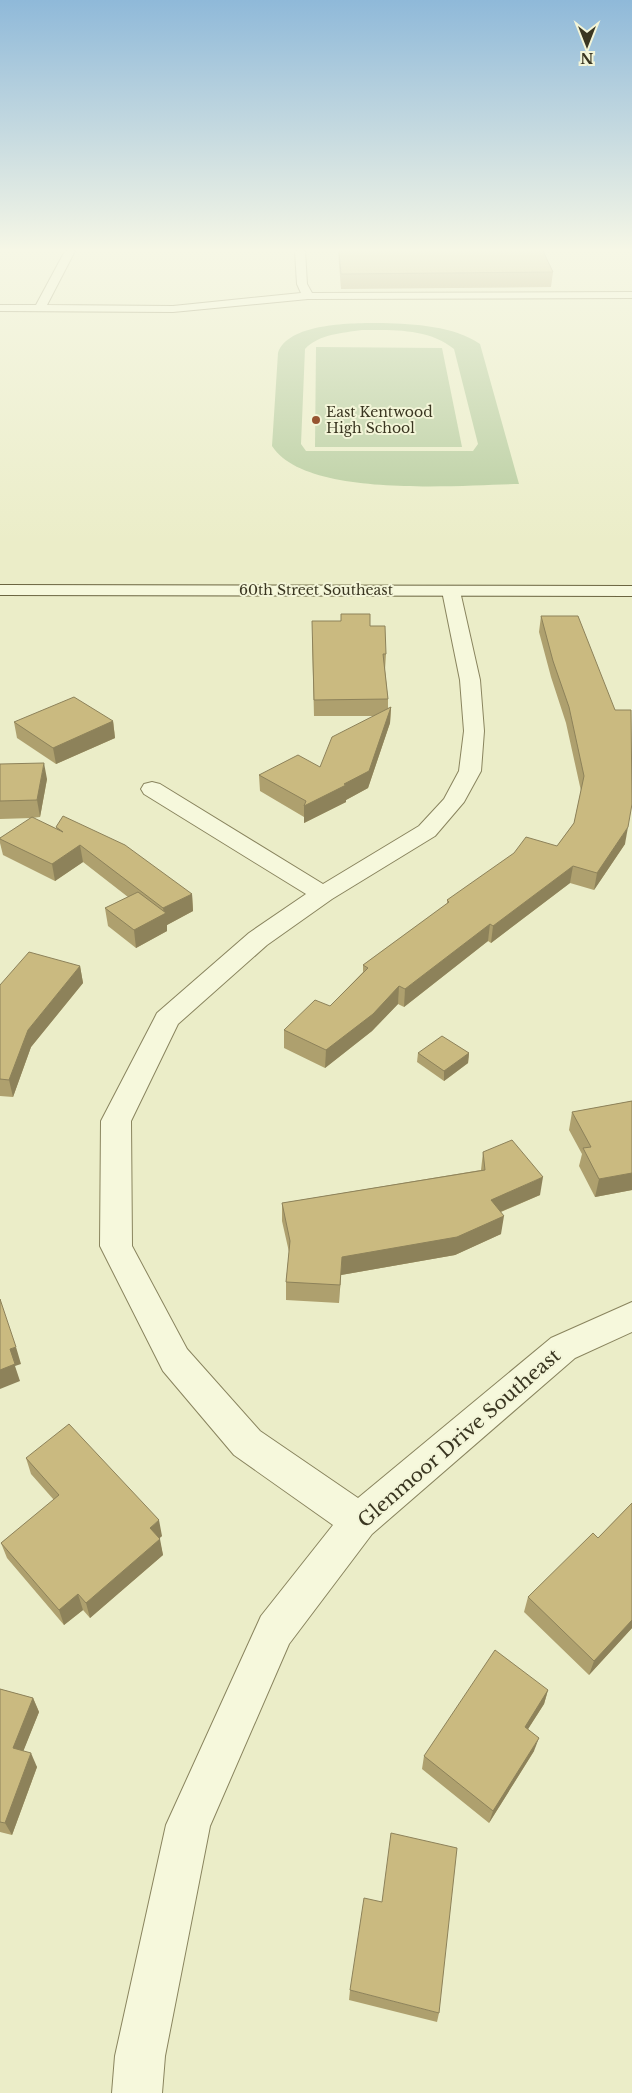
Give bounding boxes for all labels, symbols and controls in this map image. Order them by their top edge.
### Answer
north arrow [562,20,612,70]
text: N [580,49,594,67]
place label: East Kentwood High School [326,403,433,437]
marker: East Kentwood High School [310,414,322,426]
street label: 60th Street Southeast [239,581,394,599]
street label: Glenmoor Drive Southeast [353,1343,565,1532]

